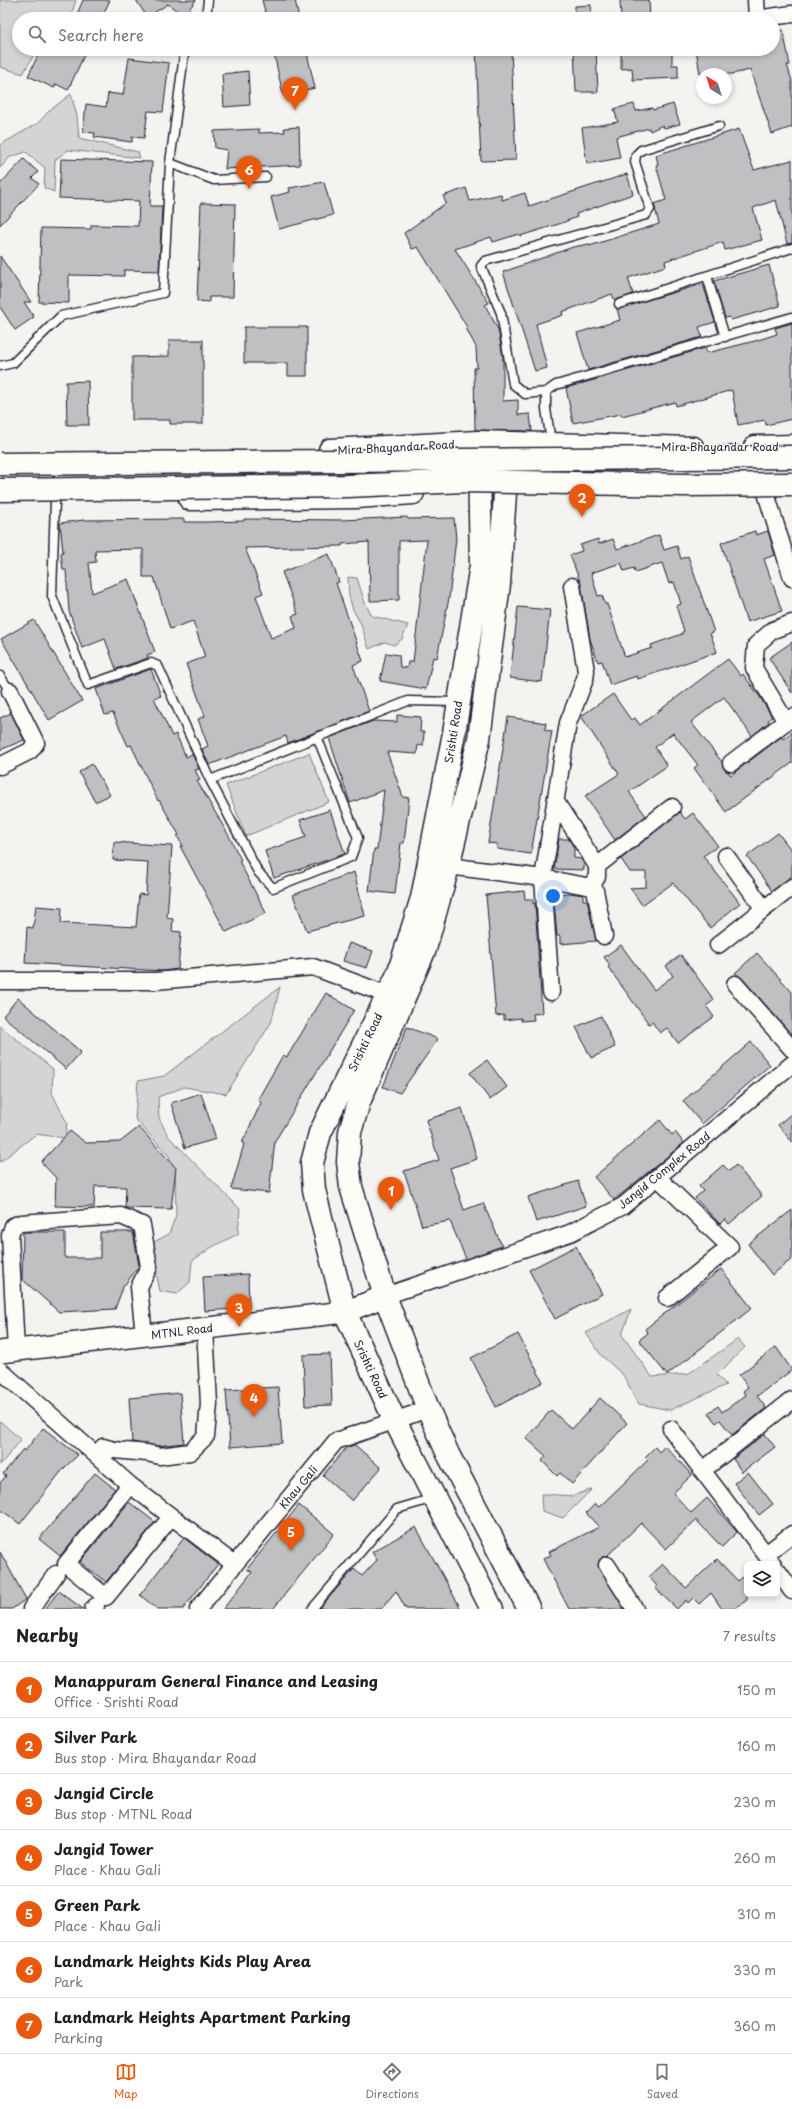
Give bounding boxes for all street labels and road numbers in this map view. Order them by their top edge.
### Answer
street label: Mira Bhayandar Road [337,435,455,459]
street label: Mira Bhayandar Road [661,438,779,455]
street label: Srishti Road [440,699,466,765]
street label: Srishti Road [343,1010,387,1074]
street label: Jangid Complex Road [614,1127,714,1213]
street label: MTNL Road [150,1319,214,1343]
street label: Srishti Road [350,1337,392,1401]
street label: Khau Gali [275,1461,321,1513]

